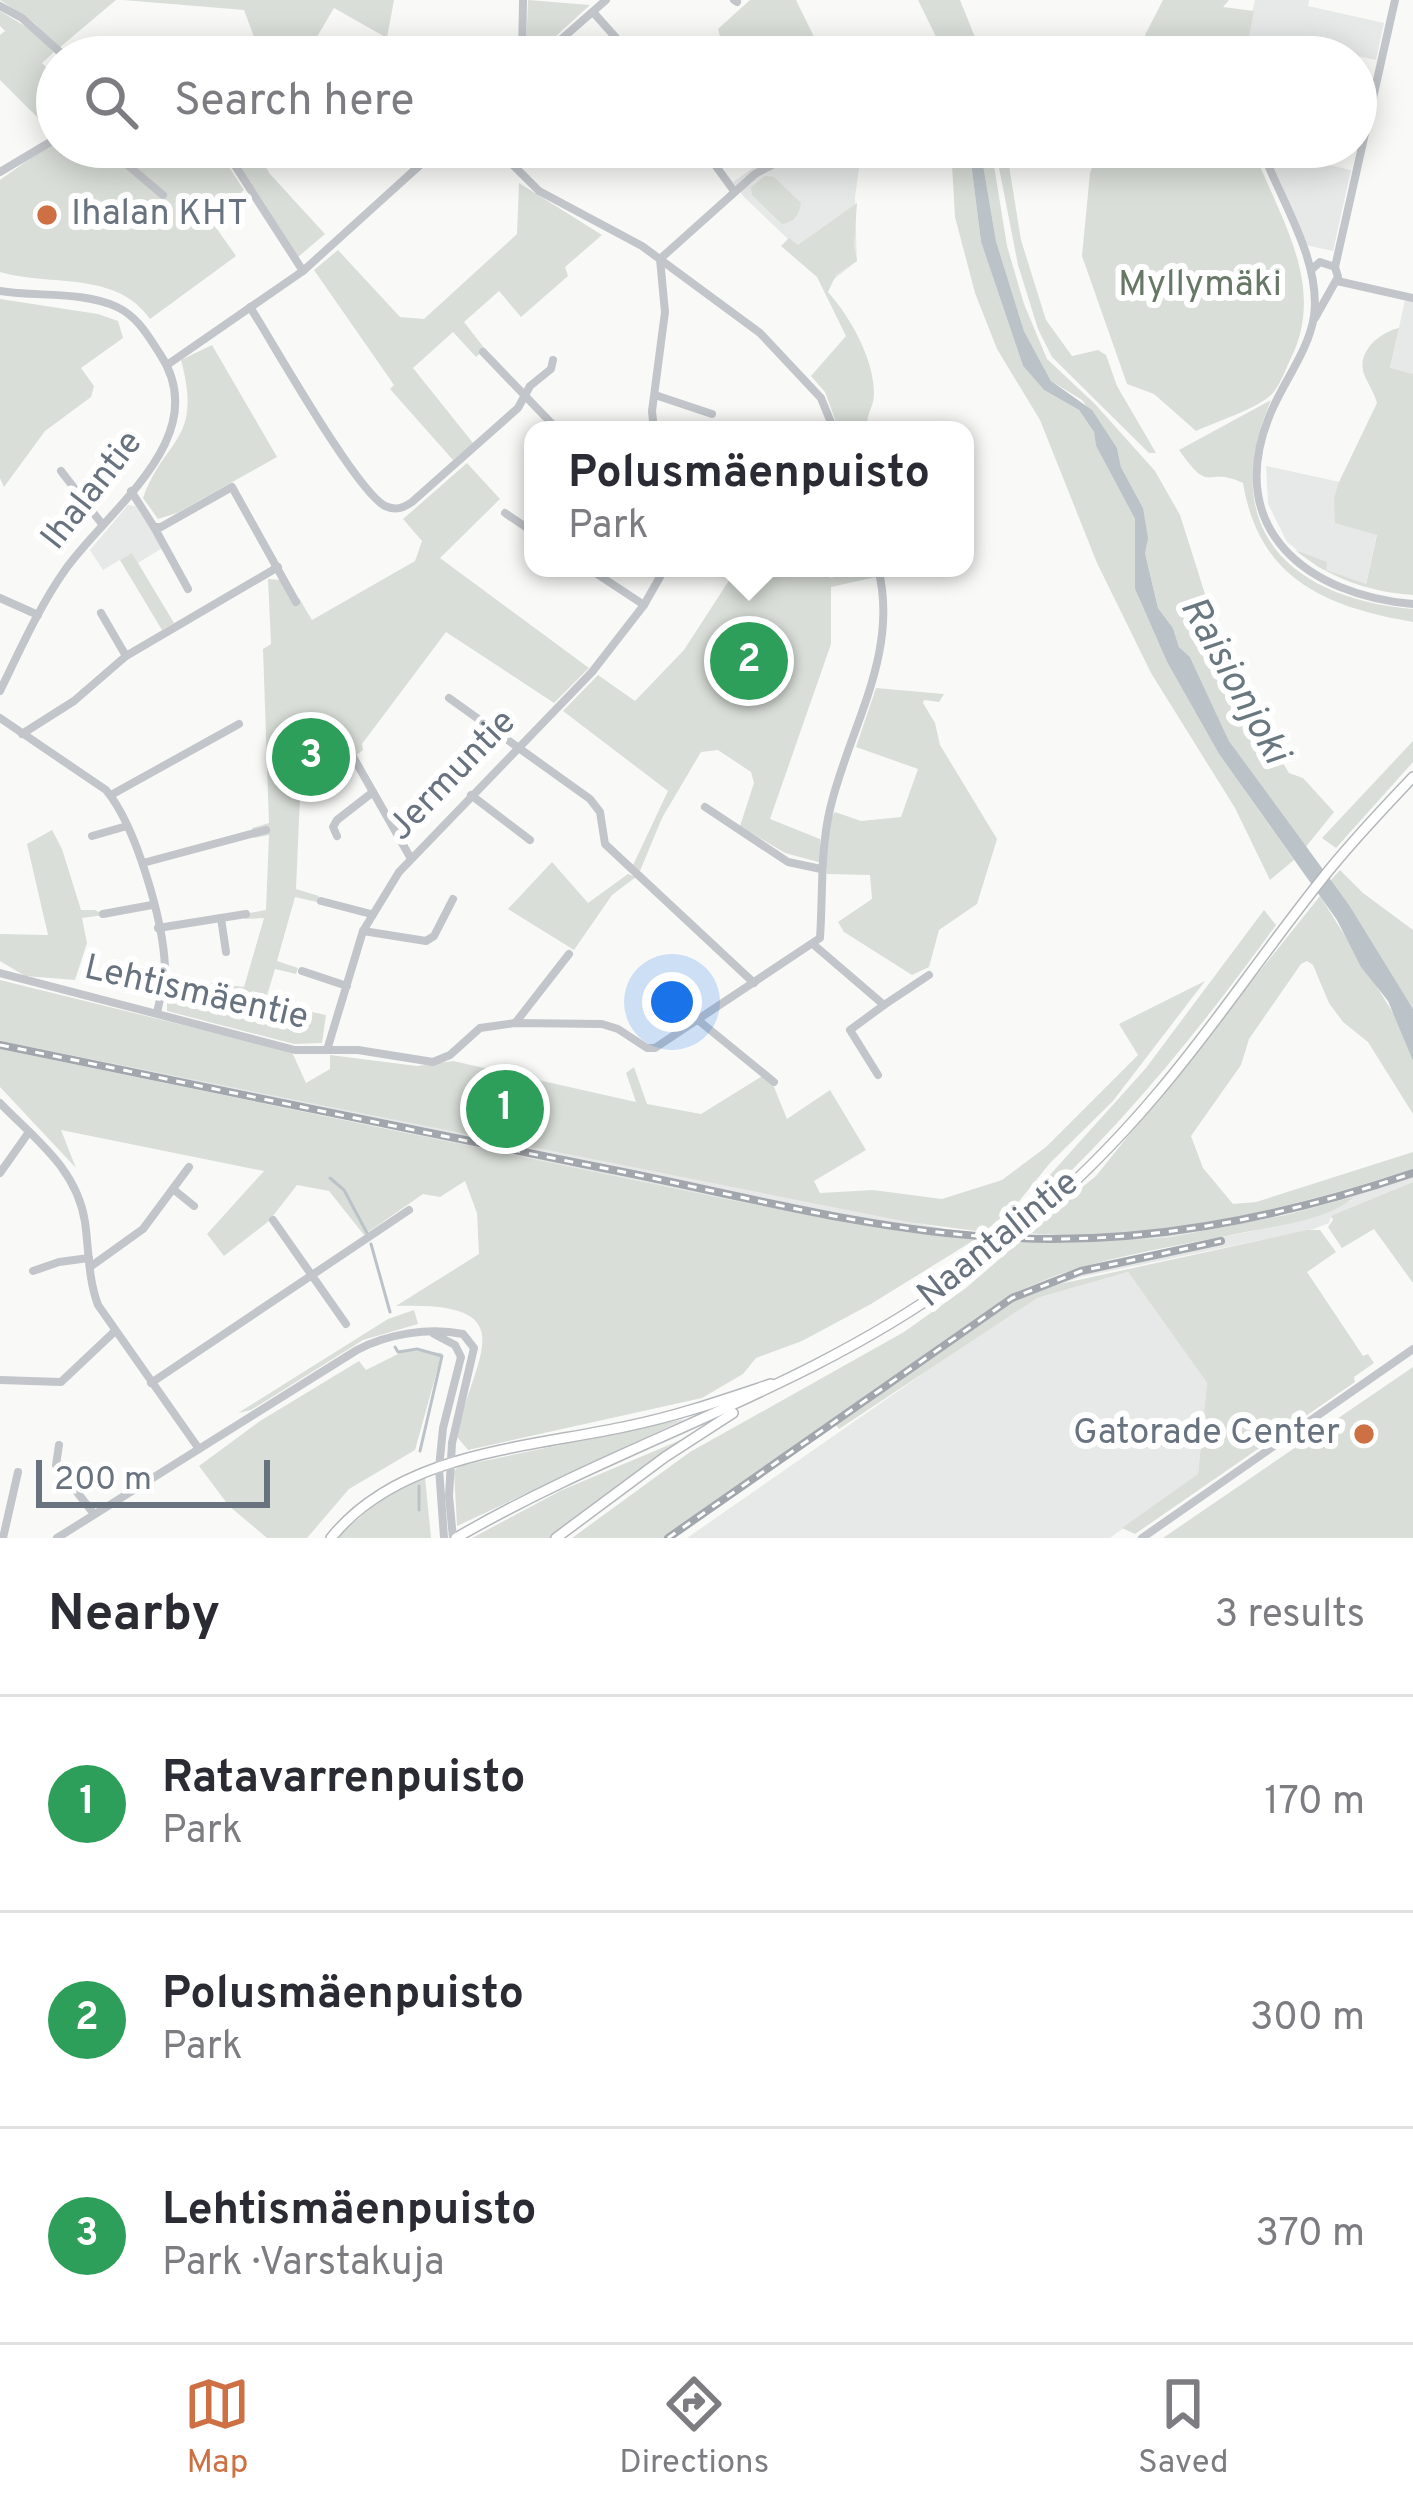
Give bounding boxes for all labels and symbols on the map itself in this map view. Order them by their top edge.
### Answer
place label: Ihalan KHT [71,192,248,238]
marker: Ihalan KHT [34,202,60,228]
park label: Myllymäki [1118,263,1282,309]
street label: Ihalantie [32,422,154,560]
water label: Raisionjoki [1167,589,1300,775]
pin: 2 [710,616,788,706]
street label: Jermuntie [379,701,527,851]
pin: 3 [272,712,350,802]
street label: Lehtismäentie [80,946,312,1042]
your location [642,972,702,1032]
pin: 1 [466,1064,544,1154]
street label: Naantalintie [909,1161,1089,1319]
place label: Gatorade Center [1073,1411,1340,1457]
marker: Gatorade Center [1351,1421,1377,1447]
scale bar [36,1454,270,1507]

